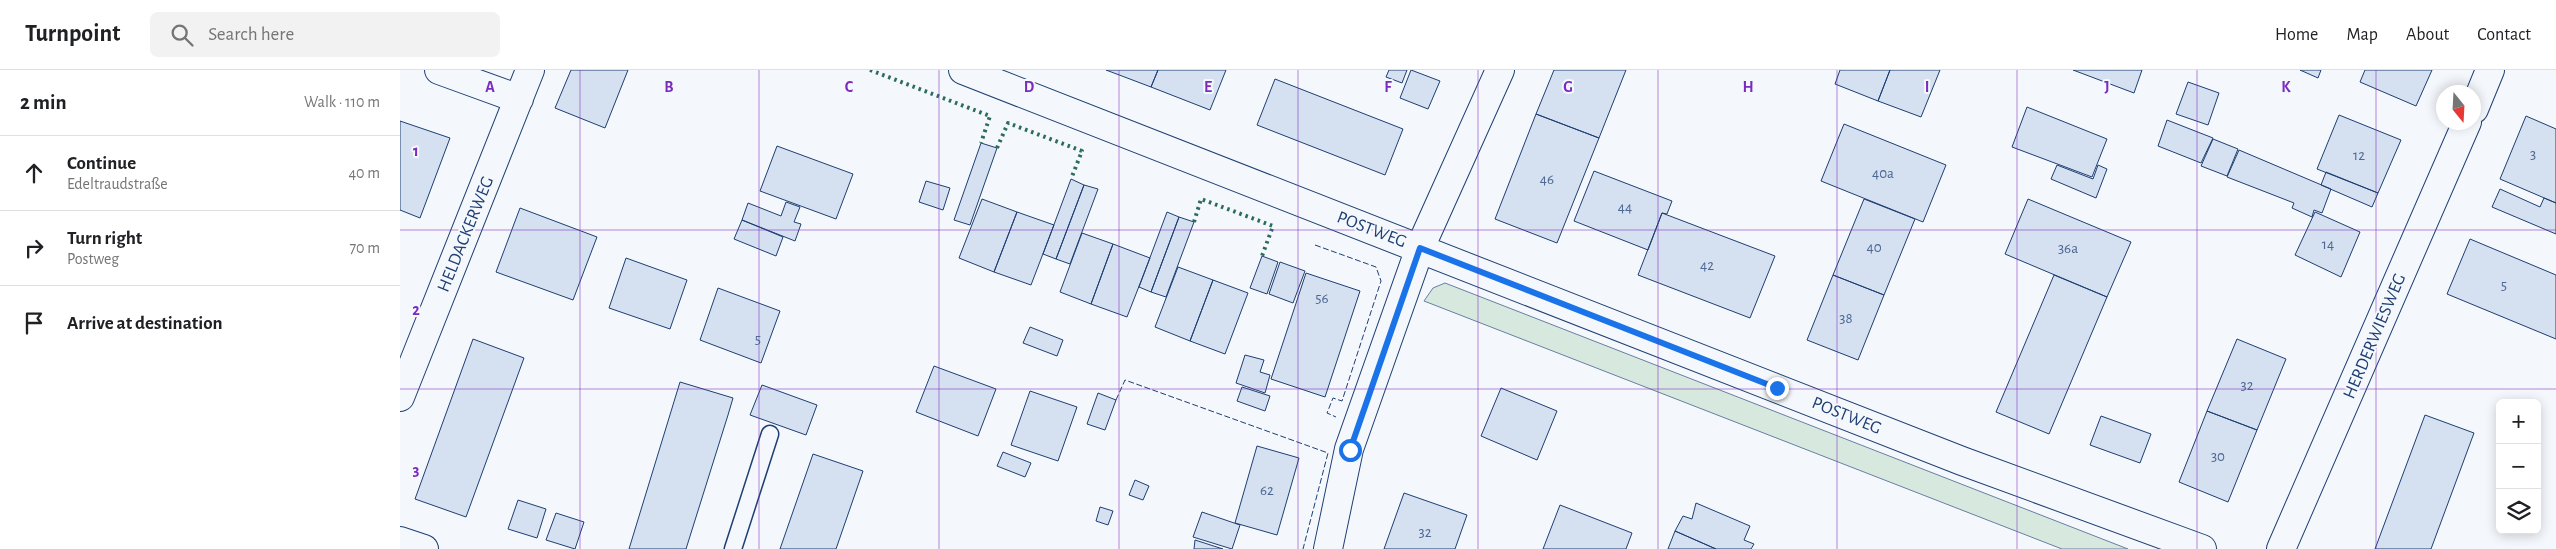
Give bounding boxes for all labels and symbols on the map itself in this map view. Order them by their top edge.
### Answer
text: A [485,79,495,95]
text: B [664,79,674,95]
text: C [845,79,854,95]
text: D [1024,79,1035,95]
text: E [1204,79,1212,95]
text: F [1384,79,1392,95]
text: G [1563,79,1573,95]
text: H [1742,79,1754,95]
text: I [1925,79,1929,95]
text: J [2104,79,2110,95]
text: K [2281,79,2291,95]
north arrow [2436,85,2481,130]
text: 1 [413,143,419,159]
house number: 3 [2530,147,2536,162]
house number: 12 [2353,148,2365,163]
house number: 40a [1872,166,1894,181]
house number: 46 [1540,172,1554,187]
street label: HELDACKERWEG [435,174,497,295]
house number: 44 [1618,200,1632,215]
street label: POSTWEG [1334,208,1409,251]
house number: 14 [2322,237,2334,252]
house number: 40 [1866,240,1882,255]
house number: 36a [2058,241,2078,256]
house number: 42 [1700,258,1714,273]
street label: HERDERWIESWEG [2340,271,2409,402]
house number: 5 [2501,278,2507,293]
house number: 56 [1315,291,1329,306]
text: 2 [412,302,420,318]
house number: 38 [1839,311,1853,326]
house number: 5 [755,332,761,347]
route end [1766,377,1789,400]
house number: 32 [2240,378,2254,393]
street label: POSTWEG [1809,394,1884,438]
route start [1339,439,1362,462]
house number: 30 [2211,449,2225,464]
text: 3 [413,462,420,478]
house number: 62 [1260,483,1274,498]
house number: 32 [1418,525,1432,540]

